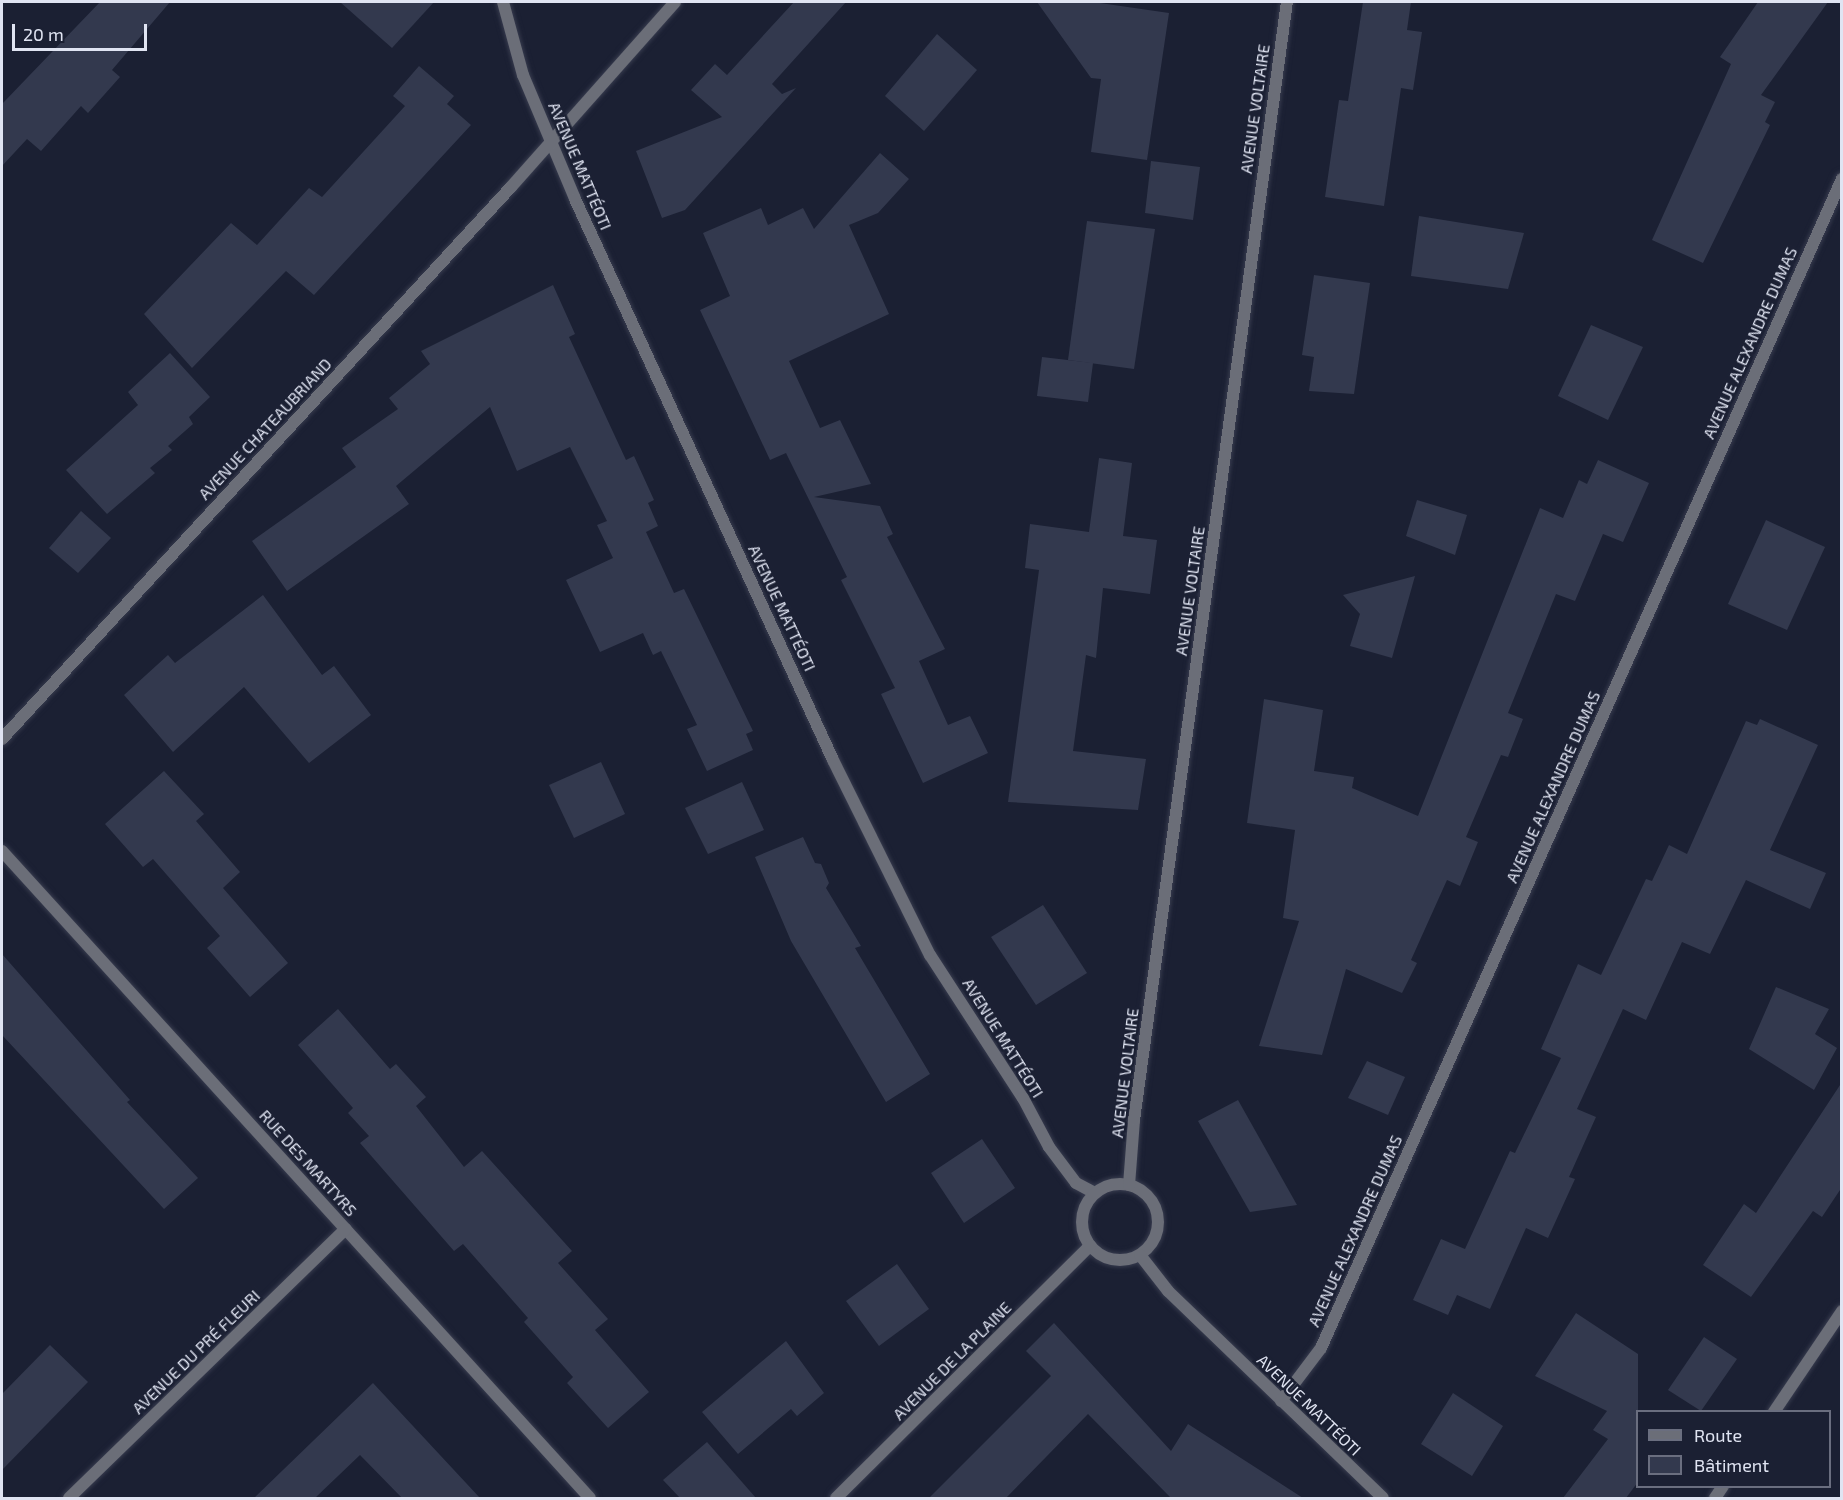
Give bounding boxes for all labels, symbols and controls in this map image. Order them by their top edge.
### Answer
scale bar [15,12,150,50]
text: 20 m [23,23,64,45]
street label: AVENUE VOLTAIRE [1236,43,1274,175]
street label: AVENUE MATTÉOTI [544,99,616,233]
street label: AVENUE ALEXANDRE DUMAS [1699,244,1801,442]
street label: AVENUE CHATEAUBRIAND [195,354,335,504]
street label: AVENUE VOLTAIRE [1171,525,1209,657]
street label: AVENUE MATTÉOTI [744,542,820,674]
street label: AVENUE ALEXANDRE DUMAS [1502,688,1604,886]
street label: AVENUE MATTÉOTI [959,975,1047,1101]
street label: AVENUE VOLTAIRE [1107,1007,1143,1139]
street label: RUE DES MARTYRS [255,1106,361,1220]
street label: AVENUE ALEXANDRE DUMAS [1304,1132,1406,1330]
street label: AVENUE DU PRÉ FLEURI [128,1286,264,1418]
street label: AVENUE DE LA PLAINE [889,1298,1015,1424]
street label: AVENUE MATTÉOTI [1253,1351,1365,1459]
legend [1636,1410,1831,1488]
text: Route [1694,1424,1742,1446]
text: Bâtiment [1694,1454,1769,1476]

